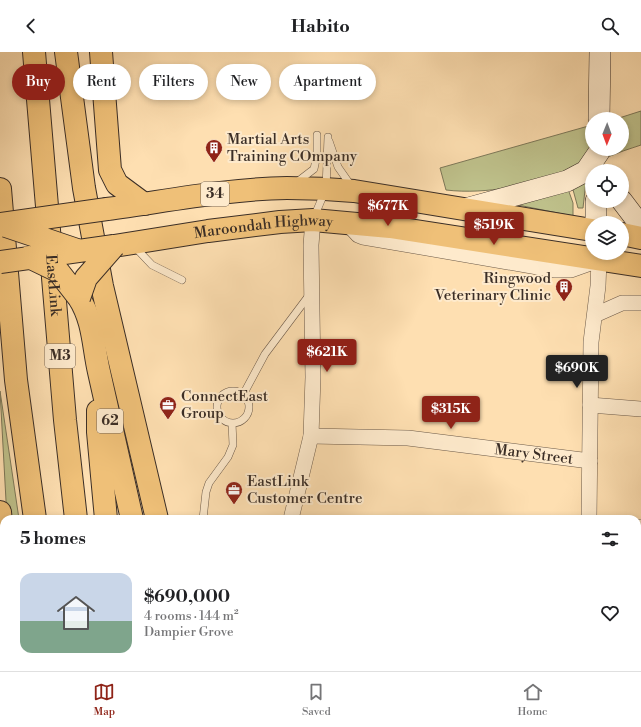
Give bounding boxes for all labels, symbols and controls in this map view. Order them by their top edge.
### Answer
icon: back [20,15,42,37]
text: Habito [291,15,350,38]
icon: search [599,15,621,37]
chip: Buy [12,64,65,100]
chip: Rent [73,64,131,100]
chip: Filters [139,64,208,100]
chip: New [216,64,271,100]
chip: Apartment [279,64,376,100]
north arrow [585,112,629,156]
map controls [585,112,629,260]
place label: Martial Arts Training COmpany [227,130,358,166]
building icon: Martial Arts Training COmpany [204,138,224,163]
button: locate [585,164,629,208]
road number: 34 [201,182,229,206]
pin: $677K [360,193,416,227]
text: $677K [367,198,409,214]
street label: Maroondah Highway [192,210,335,243]
pin: $519K [466,212,522,246]
button: layers [585,216,629,260]
text: $519K [474,217,514,233]
street label: EastLink [42,254,66,318]
place label: Ringwood Veterinary Clinic [433,269,551,305]
building icon: Ringwood Veterinary Clinic [554,277,574,302]
pin: $621K [299,339,355,373]
road number: M3 [45,344,75,368]
text: $621K [307,344,347,360]
pin: $690K [549,355,605,389]
text: $690K [555,360,599,376]
place label: ConnectEast Group [181,387,269,423]
office icon: ConnectEast Group [158,395,178,420]
pin: $315K [423,396,479,430]
text: $315K [431,401,471,417]
road number: 62 [97,409,123,433]
street label: Mary Street [494,440,575,468]
place label: EastLink Customer Centre [247,472,362,508]
office icon: EastLink Customer Centre [224,480,244,505]
text: 5 homes [20,528,86,550]
icon: filters [599,528,621,550]
text: $690,000 [144,586,230,608]
icon: home [52,589,100,637]
icon: heart [599,602,621,624]
text: 4 rooms · 144 m² [144,608,239,624]
text: Dampier Grove [144,624,234,640]
tab: Map [93,681,115,719]
tab: Saved [302,681,331,719]
tab: Home [517,681,548,719]

